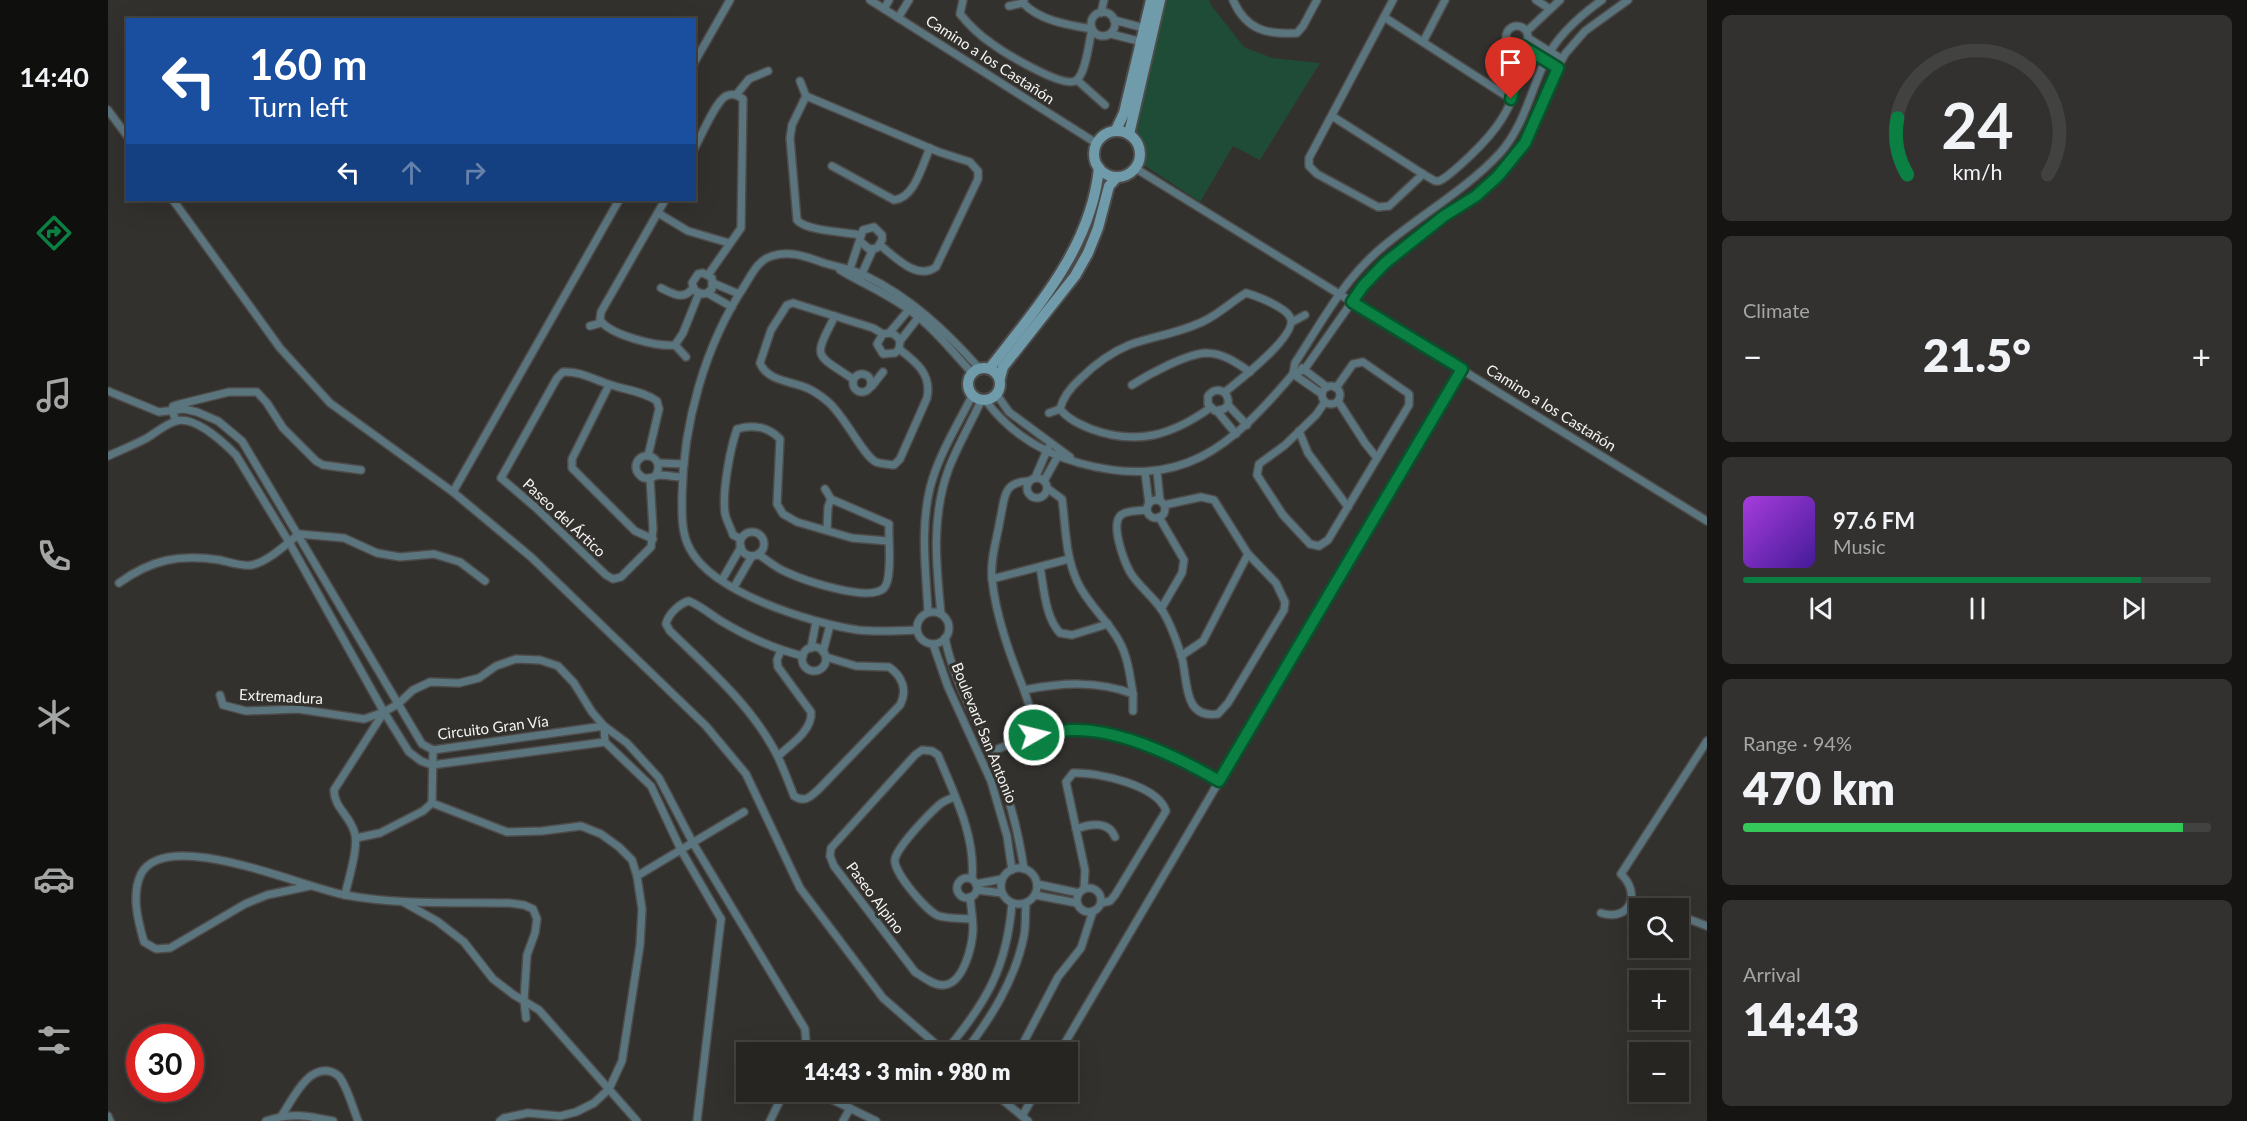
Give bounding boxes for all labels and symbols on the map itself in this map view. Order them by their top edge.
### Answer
street label: Camino a los Castañón [923,11,1058,108]
pin [1485,37,1536,99]
street label: Camino a los Castañón [1483,360,1620,454]
street label: Paseo del Ártico [520,474,610,560]
street label: Boulevard San Antonio [948,660,1021,806]
street label: Extremadura [239,685,323,707]
position arrow [1002,703,1066,767]
street label: Circuito Gran Vía [436,711,549,743]
street label: Paseo Alpino [843,858,909,937]
speed limit sign: 30 [126,1024,204,1102]

